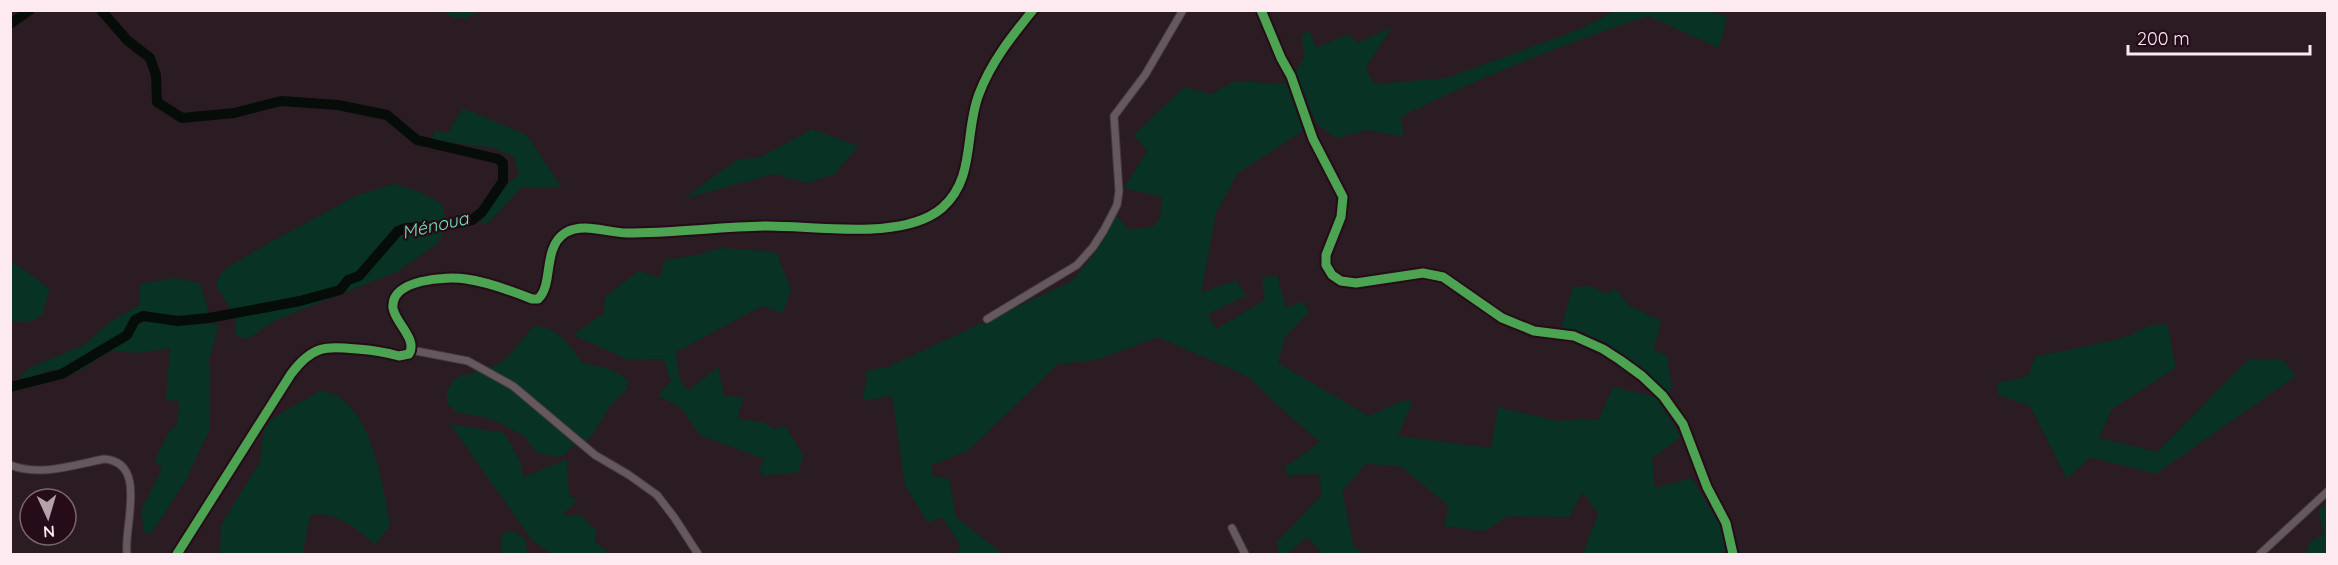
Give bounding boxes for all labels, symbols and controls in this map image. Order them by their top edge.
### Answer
scale bar [2128,18,2310,56]
text: 200 m [2137,27,2190,50]
water label: Ménoua [400,206,472,244]
north arrow [18,487,78,547]
text: N [42,522,56,542]

